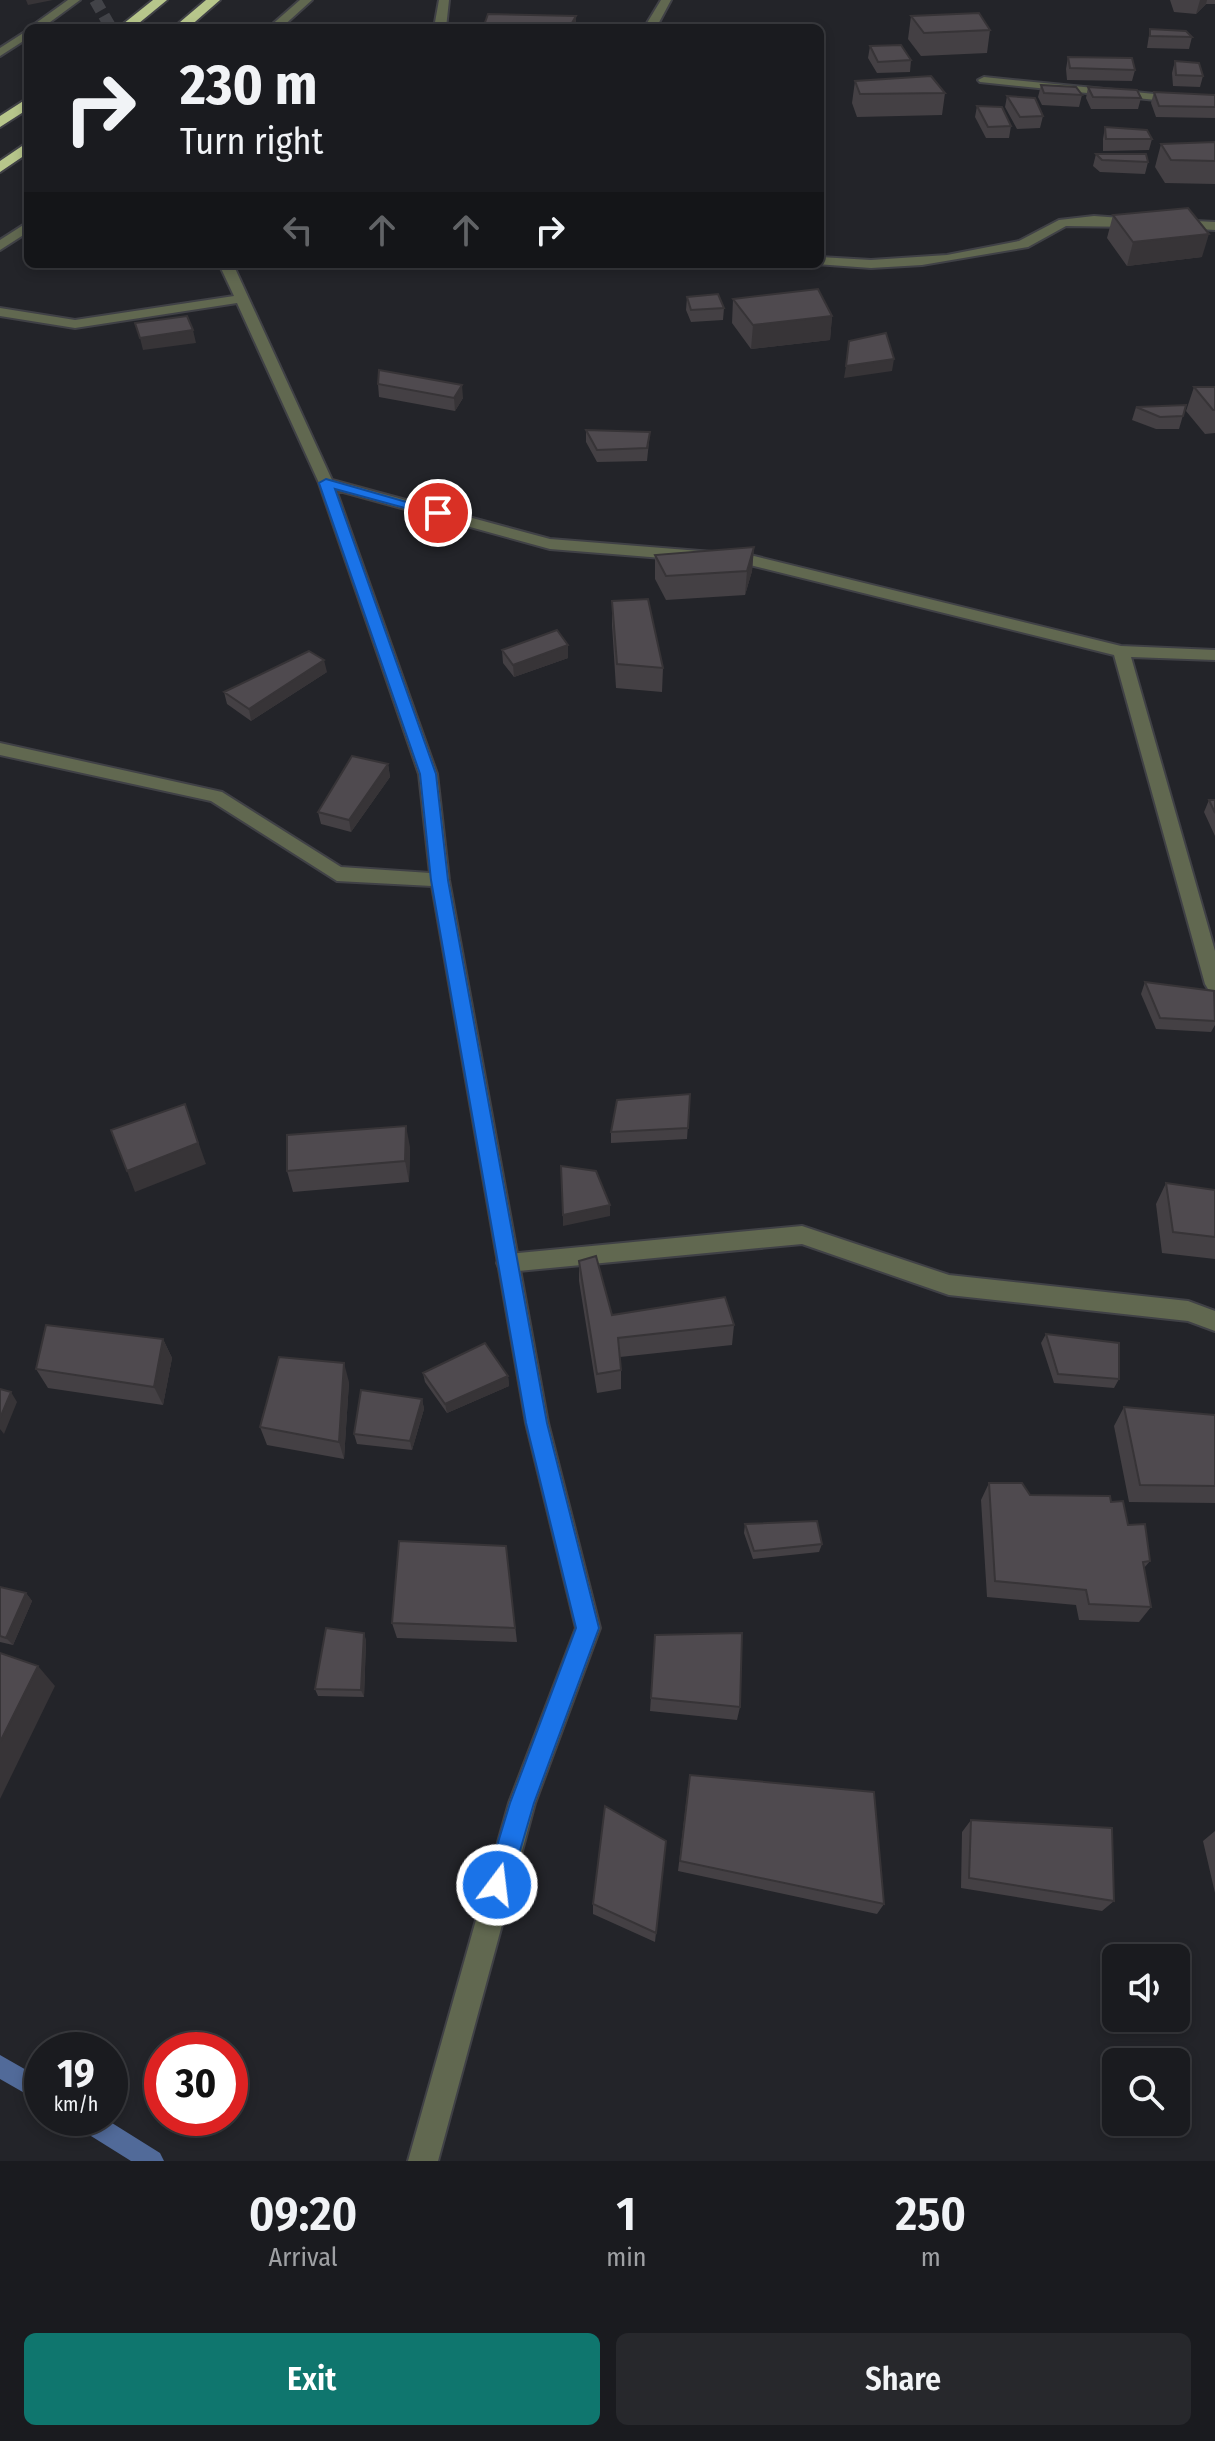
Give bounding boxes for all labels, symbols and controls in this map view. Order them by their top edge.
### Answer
text: 230 m [180,52,317,119]
icon: right [48,56,152,160]
text: Turn right [180,120,323,164]
icon: left [276,208,320,252]
icon: ahead [360,208,404,252]
icon: ahead [444,208,488,252]
icon: right [528,208,572,252]
pin [404,479,472,547]
icon: arrive [416,491,460,535]
position arrow [455,1843,539,1927]
map controls [1102,1944,1190,2136]
button: sound [1102,1944,1190,2032]
speed limit sign: 30 [144,2032,248,2136]
button: search [1102,2048,1190,2136]
text: 19 [57,2050,95,2098]
text: km/h [54,2092,98,2116]
text: 09:20 [249,2185,357,2243]
text: 1 [616,2185,636,2243]
text: 250 [895,2185,966,2243]
text: Arrival [269,2242,338,2273]
text: min [606,2242,646,2273]
text: m [921,2242,941,2273]
button: Exit [24,2333,600,2425]
button: Share [616,2333,1191,2425]

